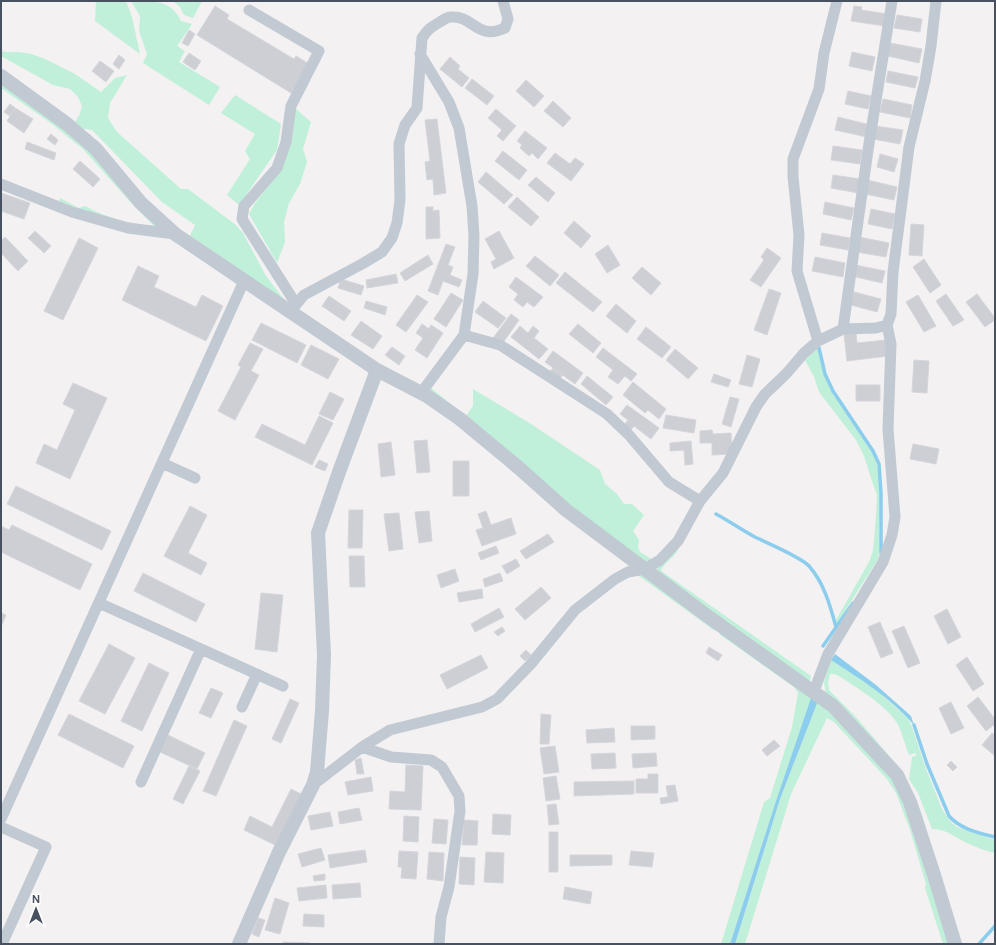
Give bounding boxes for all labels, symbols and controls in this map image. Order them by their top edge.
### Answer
north arrow [16,889,56,929]
text: N [32,892,40,906]

